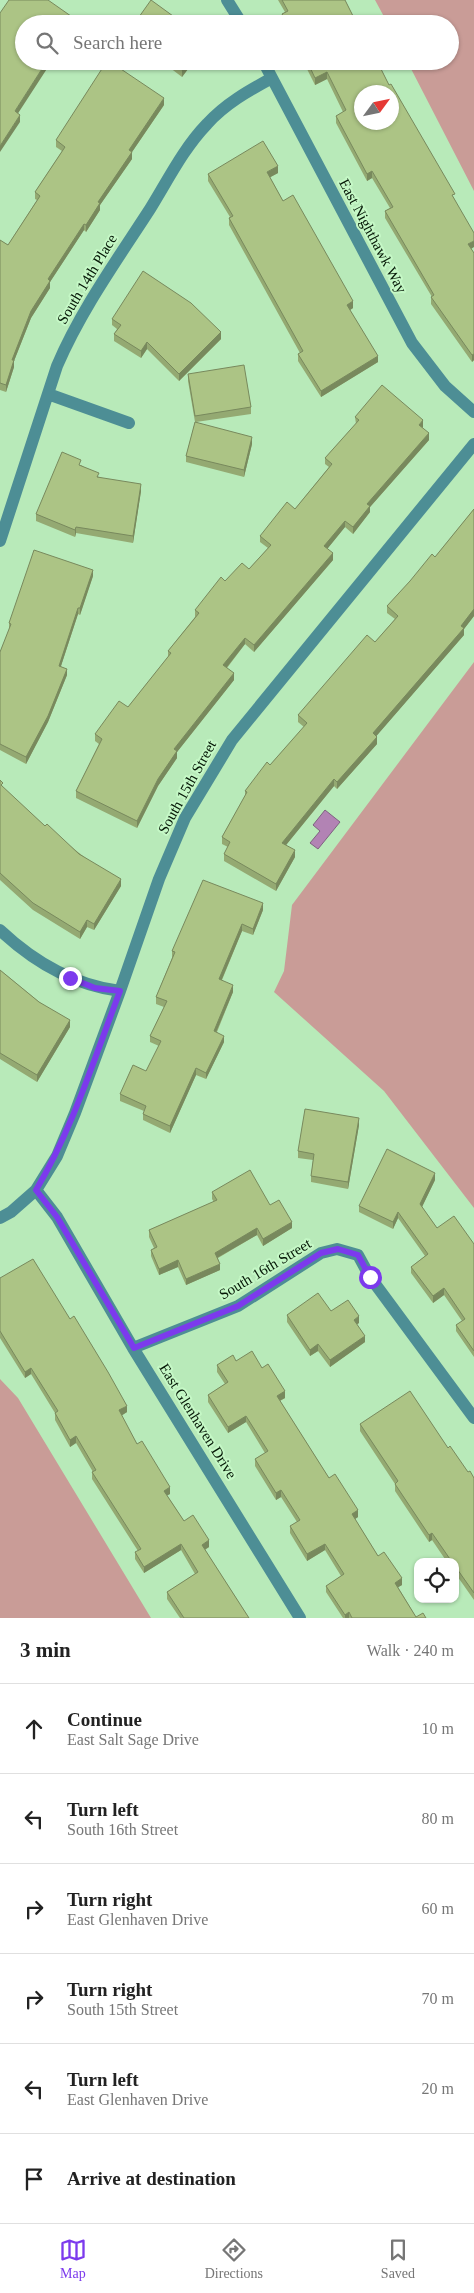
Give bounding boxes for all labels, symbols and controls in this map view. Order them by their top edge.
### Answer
search box [15,15,459,70]
icon: search [33,29,61,57]
text: Search here [73,32,162,53]
north arrow [354,85,399,130]
street label: East Nighthawk Way [336,176,410,296]
street label: South 14th Place [54,231,120,327]
street label: South 15th Street [155,737,220,836]
route end [59,967,82,990]
street label: South 16th Street [216,1235,314,1303]
route start [359,1266,382,1289]
street label: East Glenhaven Drive [156,1361,240,1482]
map controls [414,1558,459,1603]
button: locate [414,1558,459,1603]
text: 3 min [20,1638,71,1662]
text: Walk · 240 m [367,1642,454,1659]
text: Continue [67,1709,142,1730]
icon: ahead [20,1715,48,1743]
text: 10 m [422,1720,454,1737]
text: East Salt Sage Drive [67,1731,199,1748]
text: Turn left [67,1799,139,1820]
icon: left [20,1805,48,1833]
text: 80 m [422,1810,454,1827]
text: South 16th Street [67,1821,178,1838]
text: Turn right [67,1889,152,1910]
icon: right [20,1895,48,1923]
text: 60 m [422,1900,454,1917]
text: East Glenhaven Drive [67,1911,208,1928]
text: Turn right [67,1979,152,2000]
icon: right [20,1985,48,2013]
text: 70 m [422,1990,454,2007]
text: South 15th Street [67,2001,178,2018]
text: Turn left [67,2069,139,2090]
icon: left [20,2075,48,2103]
text: 20 m [422,2080,454,2097]
text: East Glenhaven Drive [67,2091,208,2108]
icon: arrive [20,2165,48,2193]
text: Arrive at destination [67,2168,236,2189]
tab: Map [59,2236,87,2282]
tab: Directions [205,2236,263,2282]
tab: Saved [381,2236,415,2282]

